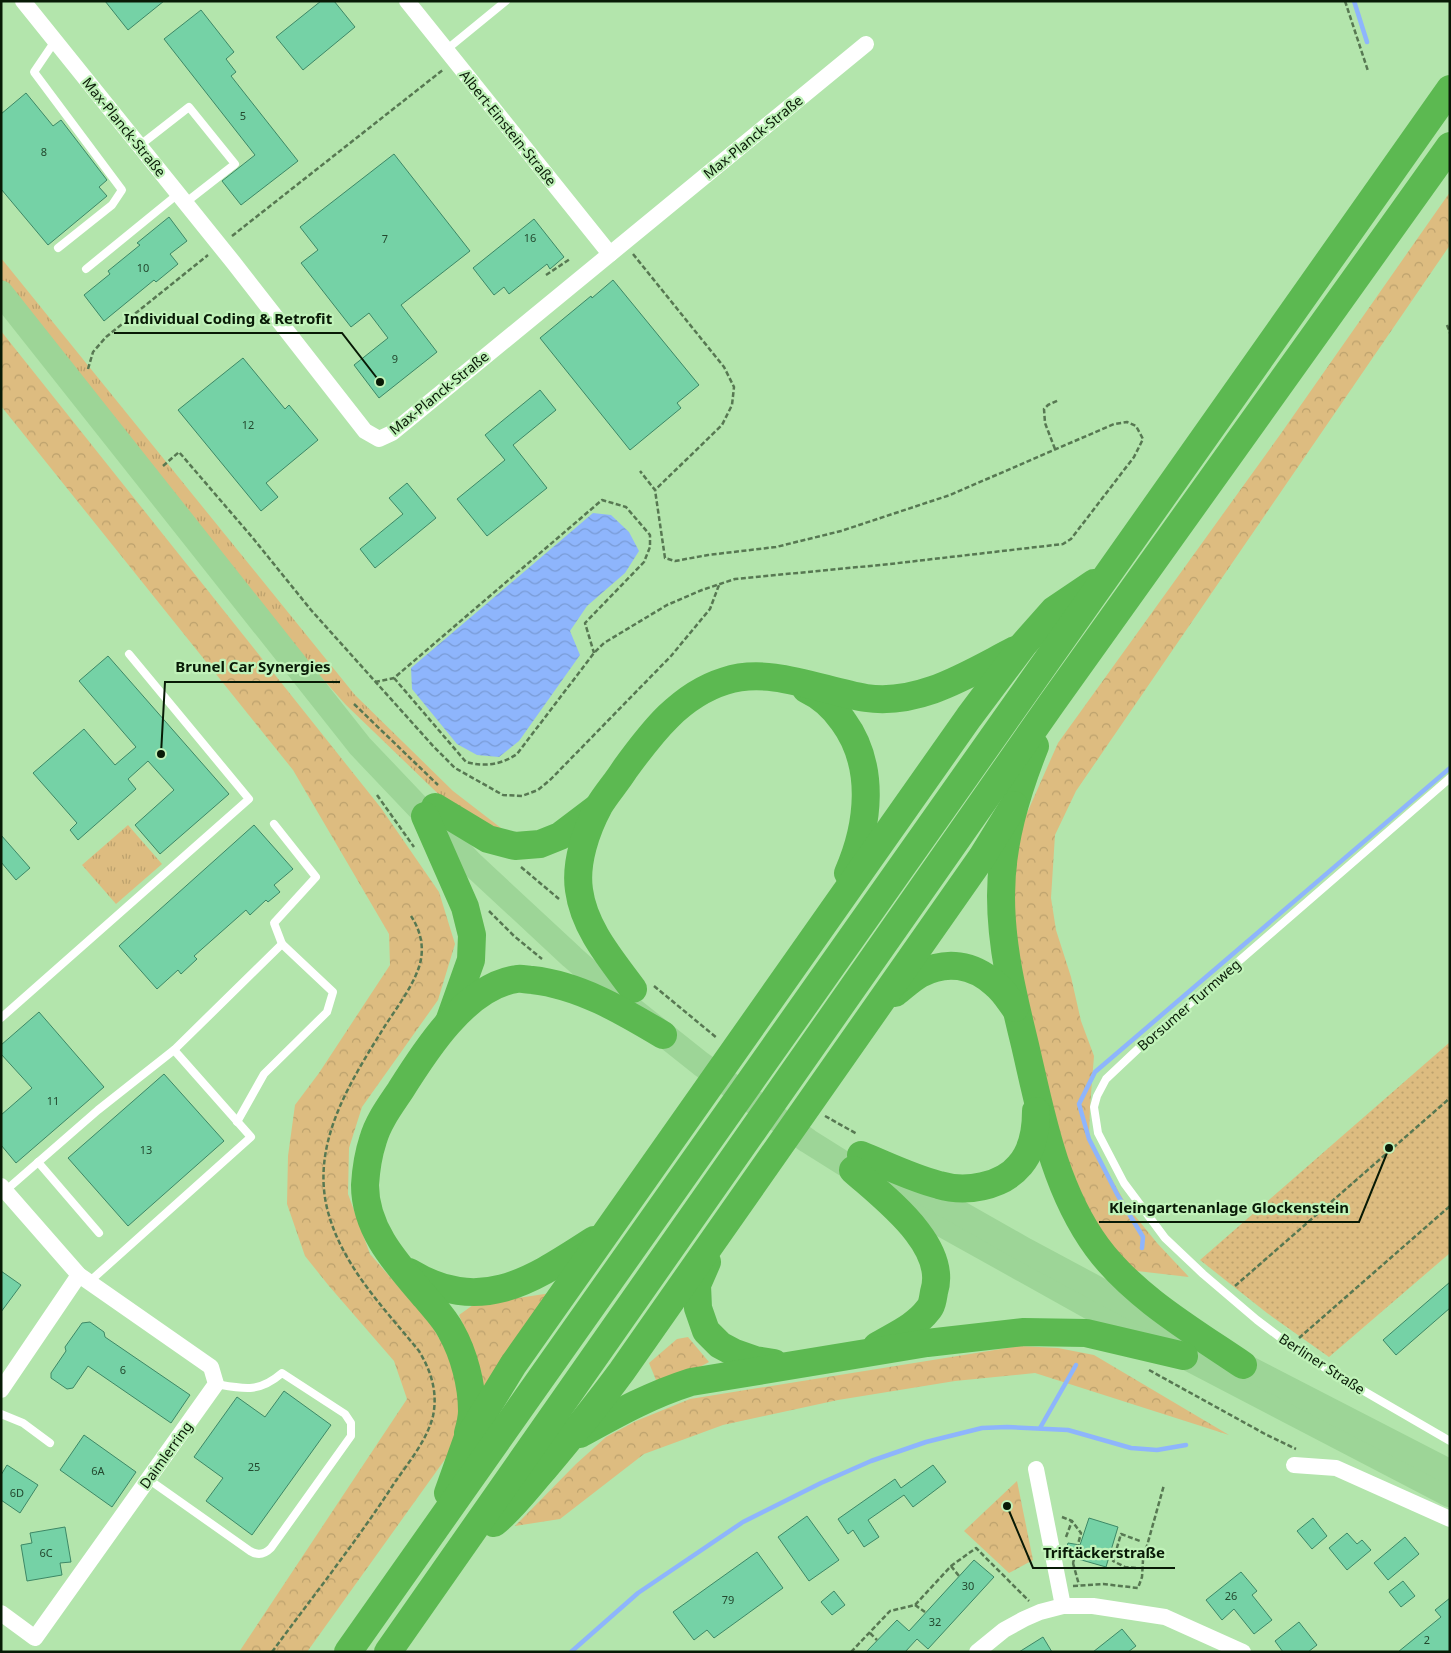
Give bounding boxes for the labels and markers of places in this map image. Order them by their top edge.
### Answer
callout: Individual Coding & Retrofit [114,303,342,333]
callout: Brunel Car Synergies [165,652,340,682]
callout: Kleingartenanlage Glockenstein [1099,1192,1359,1222]
callout: Triftäckerstraße [1033,1538,1175,1568]

